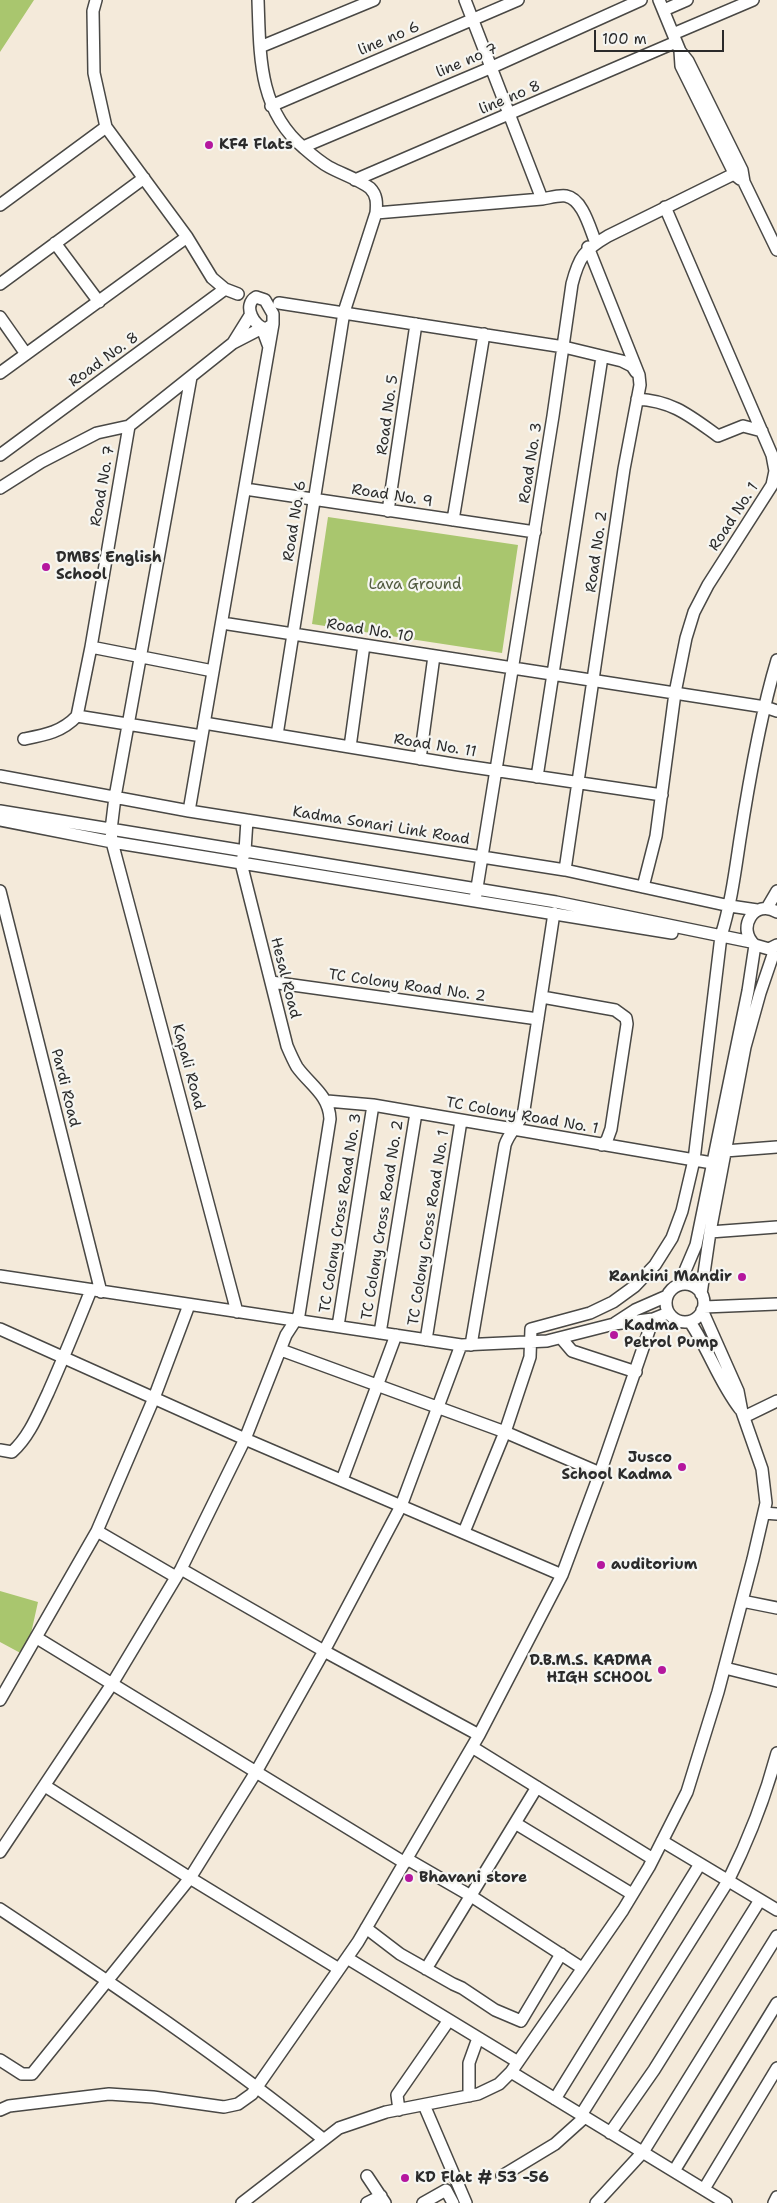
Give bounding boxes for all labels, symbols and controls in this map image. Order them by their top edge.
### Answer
street label: line no 6 [356,18,422,60]
scale bar [597,20,727,52]
text: 100 m [602,29,647,49]
street label: line no 7 [434,40,500,82]
street label: line no 8 [477,77,543,119]
place label: KF4 Flats [219,136,293,154]
marker: KF4 Flats [203,139,215,151]
street label: Road No. 8 [66,329,142,391]
street label: Road No. 5 [373,374,403,456]
street label: Road No. 3 [516,421,546,505]
street label: Road No. 7 [87,444,119,528]
street label: Road No. 6 [280,479,310,563]
street label: Road No. 1 [705,480,763,554]
street label: Road No. 9 [350,481,434,511]
street label: Road No. 2 [582,510,612,594]
place label: DMBS English School [56,549,162,584]
marker: DMBS English School [40,561,52,573]
park label: Lava Ground [369,576,461,594]
street label: Road No. 10 [325,615,415,647]
street label: Road No. 11 [392,731,478,761]
street label: Kadma Sonari Link Road [291,803,471,849]
street label: Hesal Road [266,936,304,1020]
street label: TC Colony Road No. 2 [327,966,487,1006]
street label: Kapali Road [168,1022,208,1112]
street label: Pardi Road [47,1047,83,1129]
street label: TC Colony Road No. 1 [444,1094,600,1138]
street label: TC Colony Cross Road No. 3 [316,1112,366,1314]
street label: TC Colony Cross Road No. 2 [358,1119,408,1321]
street label: TC Colony Cross Road No. 1 [405,1129,453,1327]
place label: Rankini Mandir [609,1268,732,1286]
marker: Rankini Mandir [736,1271,748,1283]
place label: Kadma Petrol Pump [624,1317,718,1352]
marker: Kadma Petrol Pump [608,1329,620,1341]
place label: Jusco School Kadma [561,1449,672,1484]
marker: Jusco School Kadma [676,1461,688,1473]
place label: auditorium [611,1556,697,1574]
marker: auditorium [595,1559,607,1571]
place label: D.B.M.S. KADMA HIGH SCHOOL [529,1652,652,1687]
marker: D.B.M.S. KADMA HIGH SCHOOL [656,1664,668,1676]
place label: Bhavani store [419,1869,527,1887]
marker: Bhavani store [403,1872,415,1884]
place label: KD Flat # 53 -56 [415,2169,549,2187]
marker: KD Flat # 53 -56 [399,2172,411,2184]

